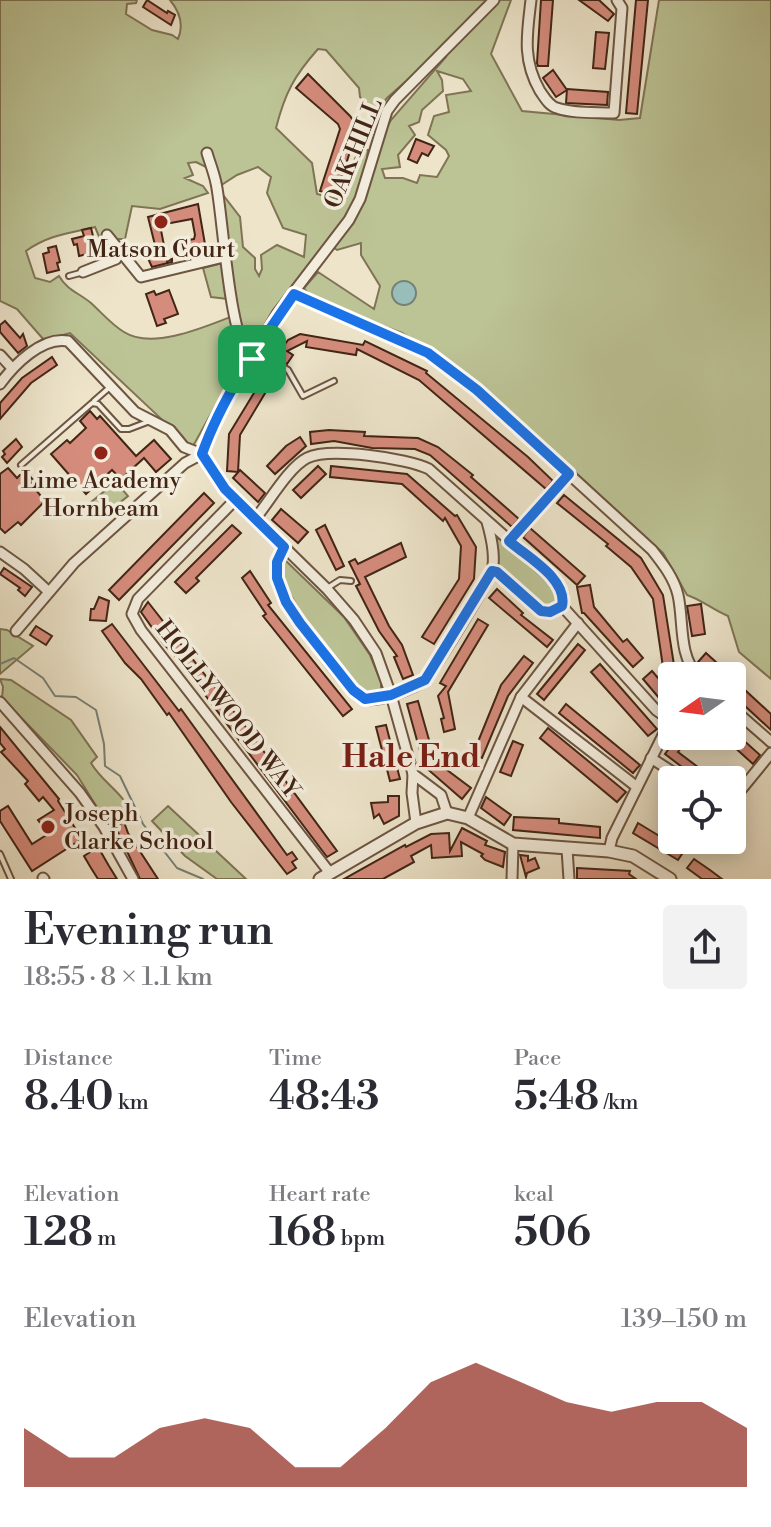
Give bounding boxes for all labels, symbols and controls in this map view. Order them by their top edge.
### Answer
street label: OAK HILL [318,94,390,213]
marker: Matson Court [152,213,170,231]
place label: Matson Court [87,235,236,265]
pin [218,325,286,393]
icon: arrive [230,337,274,381]
marker: Lime Academy Hornbeam [92,444,110,462]
place label: Lime Academy Hornbeam [21,466,181,524]
street label: HOLLYWOOD WAY [148,615,307,805]
north arrow [658,662,746,750]
map controls [658,662,746,854]
district label: Hale End [342,737,480,777]
button: locate [658,766,746,854]
place label: Joseph Clarke School [63,799,213,857]
marker: Joseph Clarke School [39,818,57,836]
text: Evening run [24,903,273,958]
button: share [663,905,747,989]
text: 18:55 · 8 × 1.1 km [24,961,213,993]
text: Distance [24,1045,113,1072]
text: Time [269,1045,322,1072]
text: Pace [514,1045,561,1072]
text: 8.40 [24,1072,114,1122]
text: 48:43 [269,1072,379,1122]
text: 5:48 [514,1072,599,1122]
text: km [114,1089,149,1116]
text: /km [599,1089,639,1116]
text: Elevation [24,1181,119,1208]
text: Heart rate [269,1181,371,1208]
text: kcal [514,1181,554,1208]
text: 128 [24,1208,93,1258]
text: 168 [269,1208,336,1258]
text: 506 [514,1208,591,1258]
text: m [93,1225,117,1252]
text: bpm [336,1225,385,1252]
text: Elevation [24,1303,137,1335]
text: 139–150 m [621,1303,747,1335]

